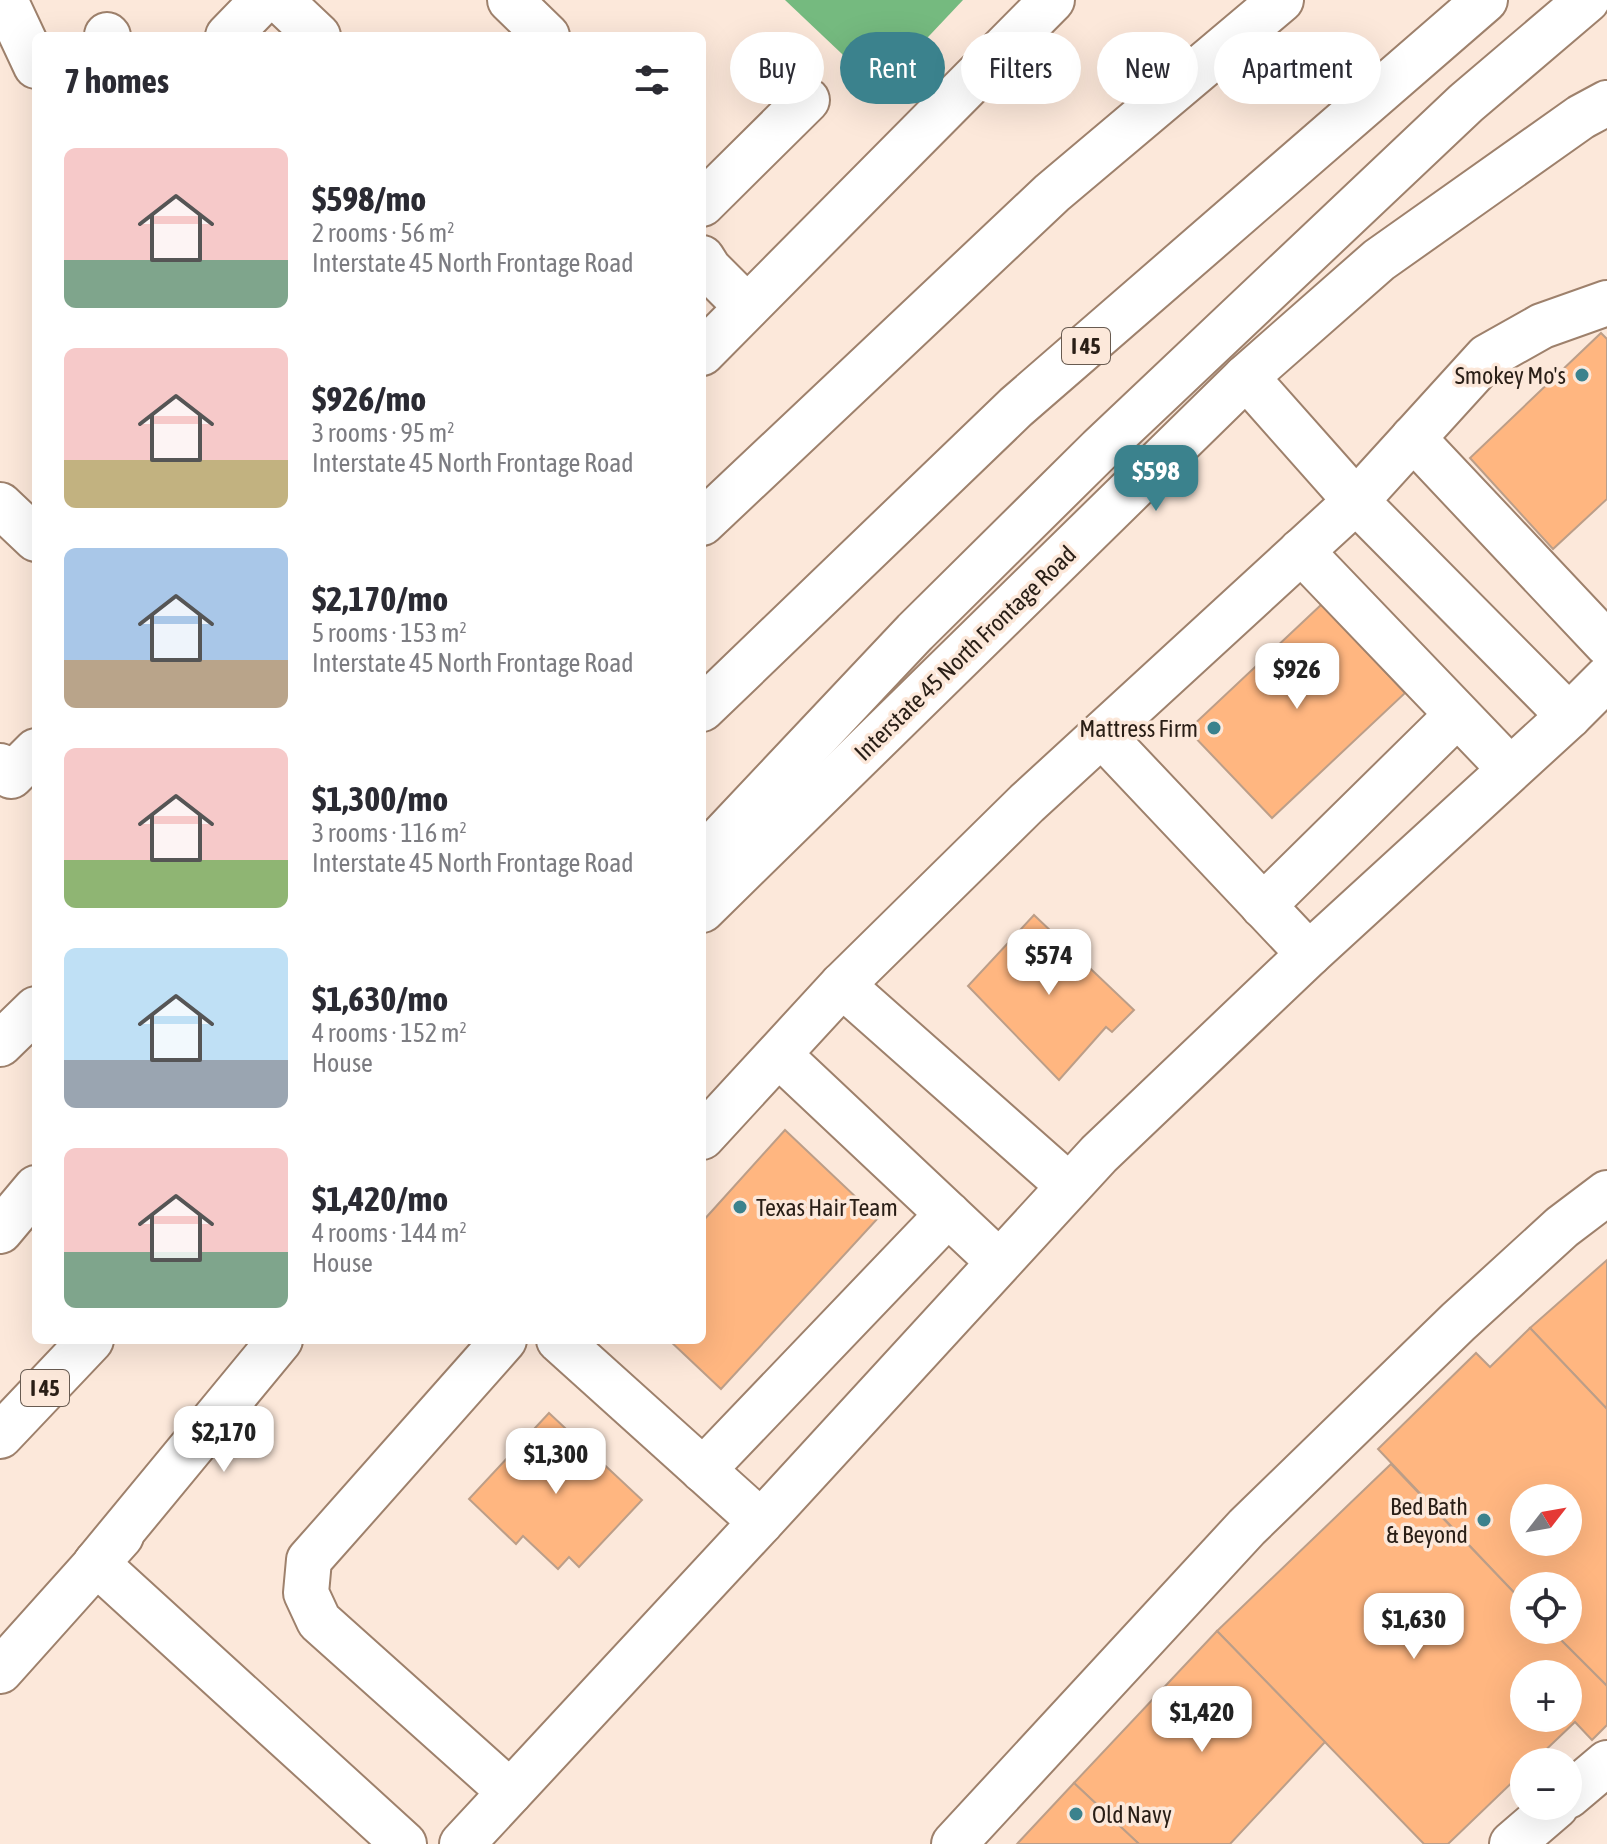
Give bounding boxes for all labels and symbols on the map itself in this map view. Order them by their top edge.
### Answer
road number: I 45 [1062,328,1110,364]
place label: Smokey Mo's [1455,362,1566,389]
marker: Smokey Mo's [1573,366,1591,384]
pin: $598 [1109,445,1203,513]
street label: Interstate 45 North Frontage Road [849,540,1081,766]
pin: $926 [1250,643,1344,711]
place label: Mattress Firm [1079,715,1198,742]
marker: Mattress Firm [1205,719,1223,737]
pin: $574 [1002,929,1096,997]
place label: Texas Hair Team [756,1194,898,1221]
marker: Texas Hair Team [731,1198,749,1216]
road number: I 45 [21,1370,69,1406]
pin: $2,170 [159,1406,289,1474]
pin: $1,300 [491,1428,621,1496]
north arrow [1510,1484,1582,1556]
place label: Bed Bath & Beyond [1386,1493,1468,1548]
marker: Bed Bath & Beyond [1475,1511,1493,1529]
pin: $1,630 [1349,1593,1479,1661]
pin: $1,420 [1137,1686,1267,1754]
place label: Old Navy [1092,1801,1172,1828]
marker: Old Navy [1067,1805,1085,1823]

